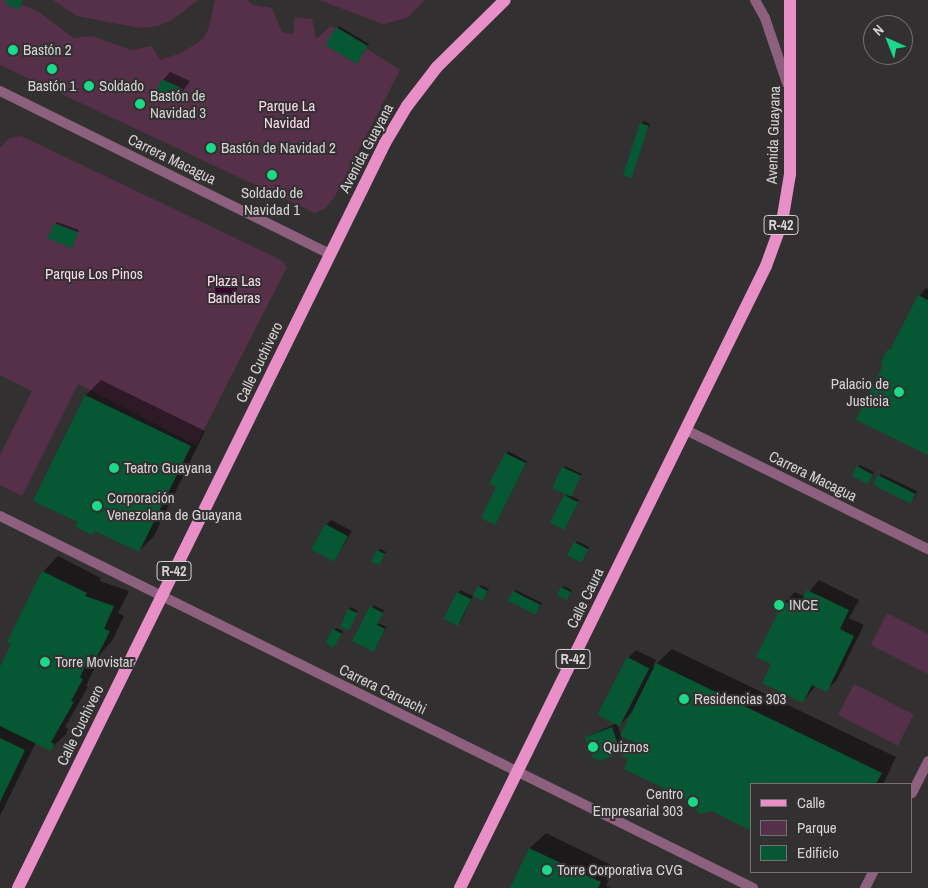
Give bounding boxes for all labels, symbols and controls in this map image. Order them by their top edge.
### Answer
north arrow [863,15,913,65]
text: N [869,21,888,39]
place label: Bastón 2 [23,41,72,59]
marker: Bastón 2 [7,44,19,56]
marker: Bastón 1 [46,63,58,75]
place label: Bastón 1 [28,77,76,95]
place label: Soldado [99,77,144,95]
marker: Soldado [83,80,95,92]
place label: Bastón de Navidad 3 [150,86,206,121]
street label: Avenida Guayana [762,86,784,184]
park label: Parque La Navidad [259,96,315,131]
marker: Bastón de Navidad 3 [134,98,146,110]
street label: Avenida Guayana [335,100,397,196]
street label: Carrera Macagua [125,130,219,188]
place label: Bastón de Navidad 2 [221,139,336,157]
marker: Bastón de Navidad 2 [205,142,217,154]
marker: Soldado de Navidad 1 [266,169,278,181]
place label: Soldado de Navidad 1 [241,183,303,218]
road number: R-42 [764,214,798,236]
park label: Parque Los Pinos [45,265,143,283]
park label: Plaza Las Banderas [207,271,261,306]
street label: Calle Cuchivero [232,319,286,405]
place label: Palacio de Justicia [831,374,889,409]
marker: Palacio de Justicia [893,386,905,398]
street label: Carrera Macagua [766,447,860,505]
place label: Teatro Guayana [124,459,212,477]
marker: Teatro Guayana [108,462,120,474]
place label: Corporación Venezolana de Guayana [107,488,242,523]
marker: Corporación Venezolana de Guayana [91,500,103,512]
road number: R-42 [156,560,192,582]
street label: Calle Caura [563,565,607,631]
place label: INCE [789,596,818,614]
marker: INCE [773,599,785,611]
road number: R-42 [556,648,590,671]
place label: Torre Movistar [55,653,134,671]
marker: Torre Movistar [39,656,51,668]
street label: Carrera Caruachi [336,660,430,718]
street label: Calle Cuchivero [53,682,107,768]
place label: Residencias 303 [694,690,786,708]
marker: Residencias 303 [678,693,690,705]
place label: Quiznos [603,738,649,756]
marker: Quiznos [587,741,599,753]
legend [750,783,913,873]
place label: Centro Empresarial 303 [593,784,683,819]
text: Calle [797,792,825,813]
marker: Centro Empresarial 303 [687,796,699,808]
text: Parque [797,817,837,838]
text: Edificio [797,842,839,863]
place label: Torre Corporativa CVG [557,861,683,879]
marker: Torre Corporativa CVG [541,864,553,876]

